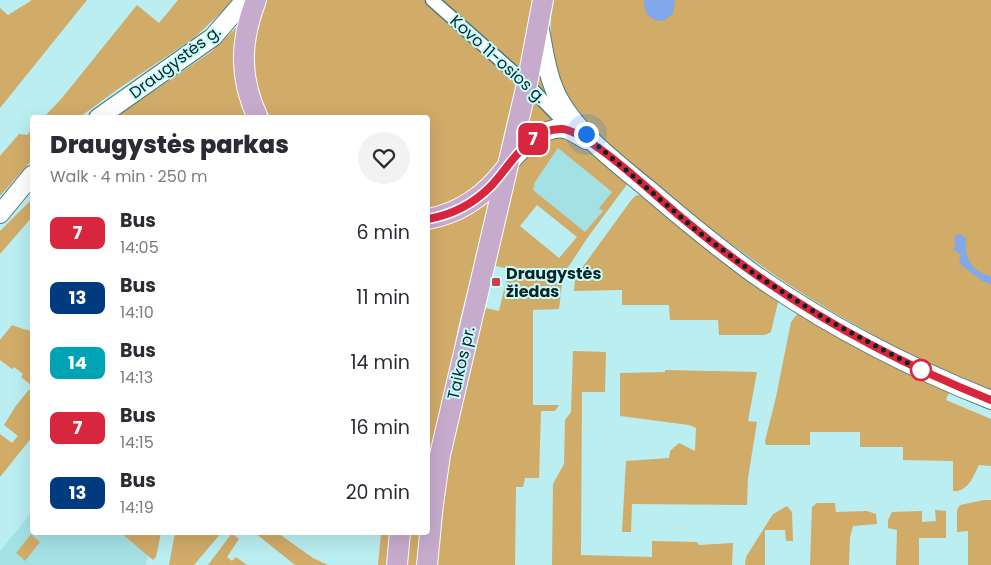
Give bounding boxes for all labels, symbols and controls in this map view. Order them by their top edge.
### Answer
street label: Kovo 11-osios g. [445,10,551,108]
street label: Draugystės g. [125,20,225,104]
your location [574,122,599,147]
line badge: 7 [517,123,549,155]
text: 7 [528,126,538,151]
text: Draugystės parkas [50,128,289,161]
button: heart [358,132,410,184]
text: Walk · 4 min · 250 m [50,165,208,188]
text: Bus [120,207,156,234]
text: 6 min [356,219,410,246]
text: 7 [73,220,82,245]
text: 14:05 [120,236,159,259]
place label: Draugystės žiedas [506,262,601,303]
text: Bus [120,272,156,299]
marker: Draugystės žiedas [490,276,502,288]
text: 11 min [356,284,410,311]
text: 13 [69,285,86,310]
text: 14:10 [120,301,154,324]
street label: Taikos pr. [441,324,481,402]
text: Bus [120,337,156,364]
text: 14 min [350,349,410,376]
text: 14 [68,350,87,375]
unlabelled marker [910,359,932,381]
text: 14:13 [120,366,153,389]
text: Bus [120,402,156,429]
text: 16 min [350,414,410,441]
text: 7 [73,415,82,440]
text: 14:15 [120,431,154,454]
text: Bus [120,467,156,494]
text: 20 min [346,479,410,506]
text: 13 [69,480,86,505]
text: 14:19 [120,496,154,519]

